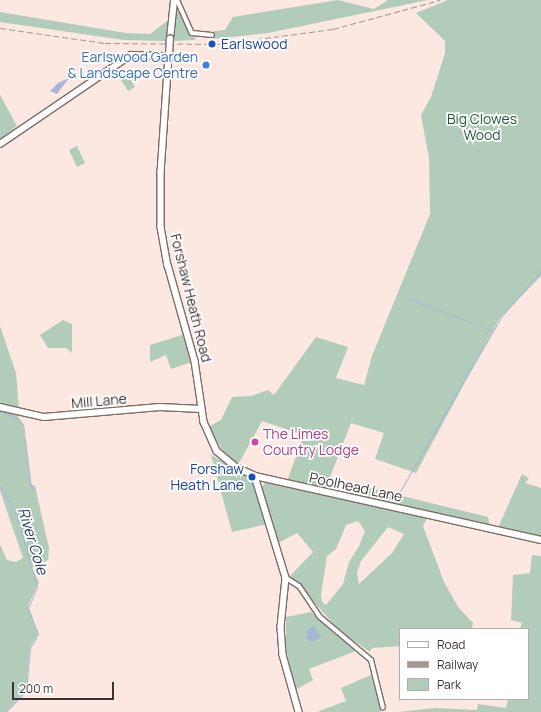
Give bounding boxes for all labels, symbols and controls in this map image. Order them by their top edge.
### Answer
place label: Earlswood [221,36,287,52]
marker: Earlswood [206,38,218,50]
place label: Earlswood Garden & Landscape Centre [67,49,198,82]
marker: Earlswood Garden & Landscape Centre [201,60,211,70]
park label: Big Clowes Wood [447,111,517,144]
street label: Forshaw Heath Road [167,232,215,364]
street label: Mill Lane [70,390,128,412]
place label: The Limes Country Lodge [263,426,359,458]
marker: The Limes Country Lodge [250,437,260,447]
place label: Forshaw Heath Lane [170,461,244,494]
street label: Poolhead Lane [308,469,404,505]
marker: Forshaw Heath Lane [247,472,257,482]
water label: River Cole [14,505,52,577]
legend [399,628,529,700]
text: Road [437,636,465,653]
text: Railway [437,656,478,673]
scale bar [14,674,116,700]
text: Park [437,676,461,693]
text: 200 m [19,680,53,697]

